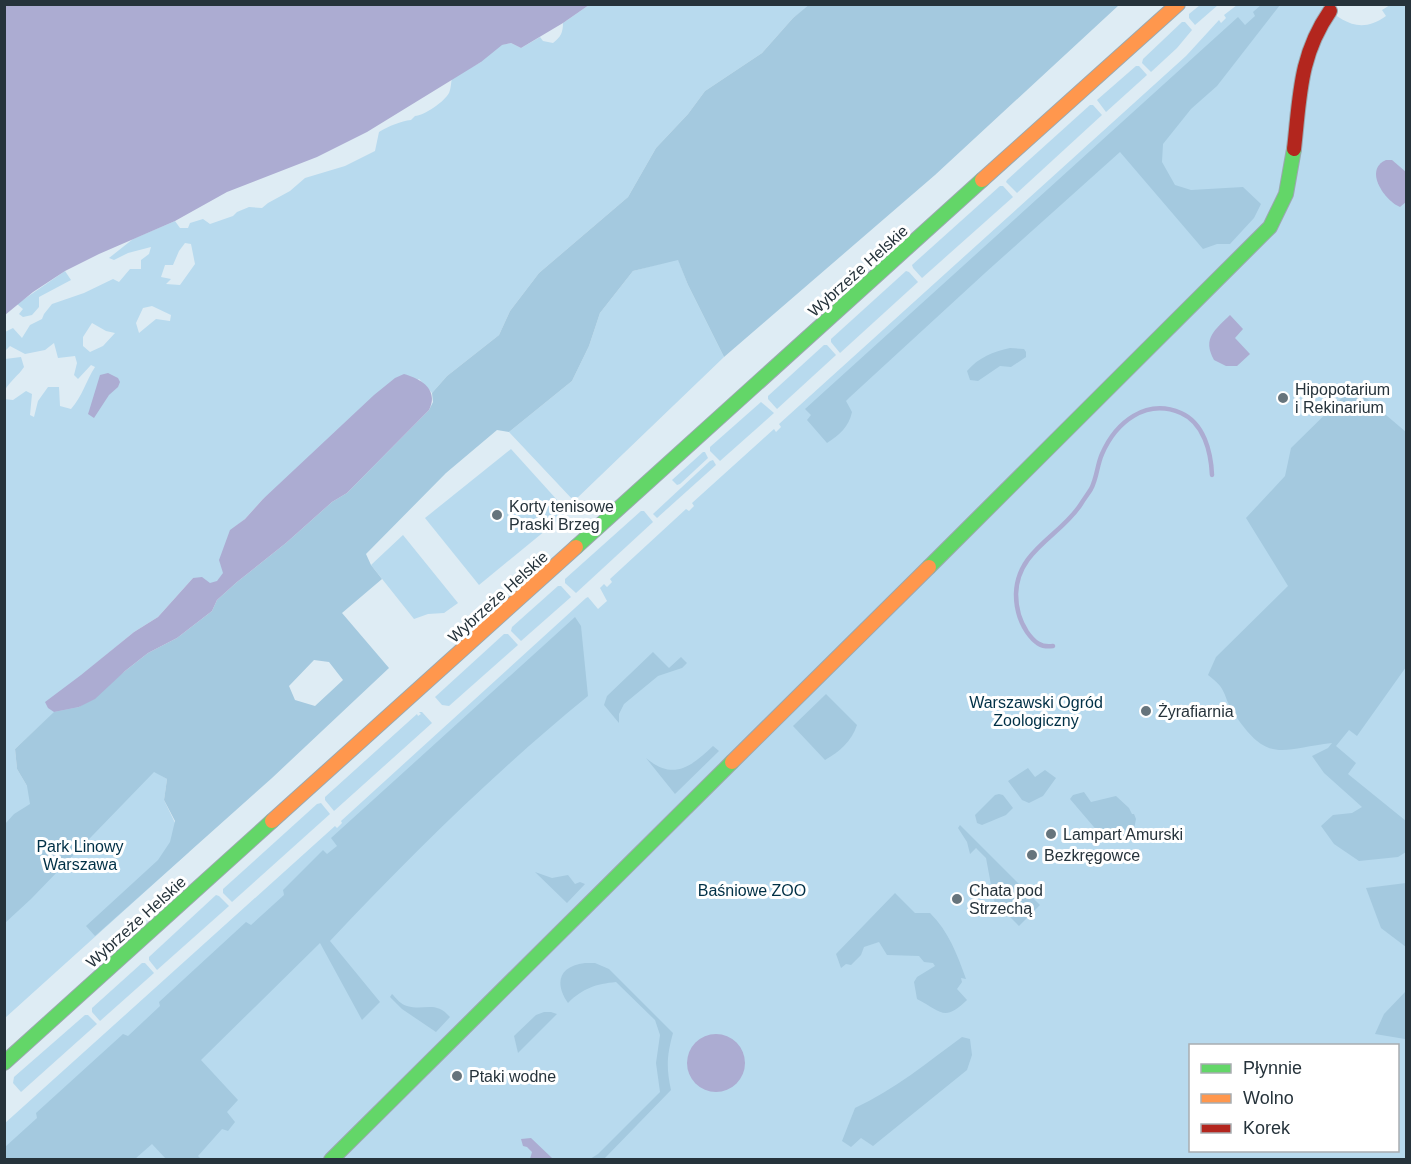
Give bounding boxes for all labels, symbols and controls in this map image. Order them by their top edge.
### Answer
street label: Wybrzeże Helskie [805,222,911,320]
place label: Hipopotarium i Rekinarium [1295,381,1390,416]
marker: Hipopotarium i Rekinarium [1276,391,1290,405]
place label: Korty tenisowe Praski Brzeg [509,498,614,533]
marker: Korty tenisowe Praski Brzeg [490,508,504,522]
street label: Wybrzeże Helskie [445,548,551,646]
park label: Warszawski Ogród Zoologiczny [969,694,1103,729]
place label: Żyrafiarnia [1158,702,1234,720]
marker: Żyrafiarnia [1139,704,1153,718]
place label: Lampart Amurski [1063,826,1183,843]
marker: Lampart Amurski [1044,827,1058,841]
park label: Park Linowy Warszawa [36,838,124,873]
place label: Bezkręgowce [1044,847,1140,864]
marker: Bezkręgowce [1025,848,1039,862]
street label: Wybrzeże Helskie [83,873,189,971]
park label: Baśniowe ZOO [698,882,806,899]
place label: Chata pod Strzechą [969,882,1043,917]
marker: Chata pod Strzechą [950,892,964,906]
legend [1189,1044,1399,1152]
text: Płynnie [1243,1058,1302,1078]
place label: Ptaki wodne [469,1068,556,1085]
marker: Ptaki wodne [450,1069,464,1083]
text: Wolno [1243,1088,1294,1108]
text: Korek [1243,1118,1291,1138]

